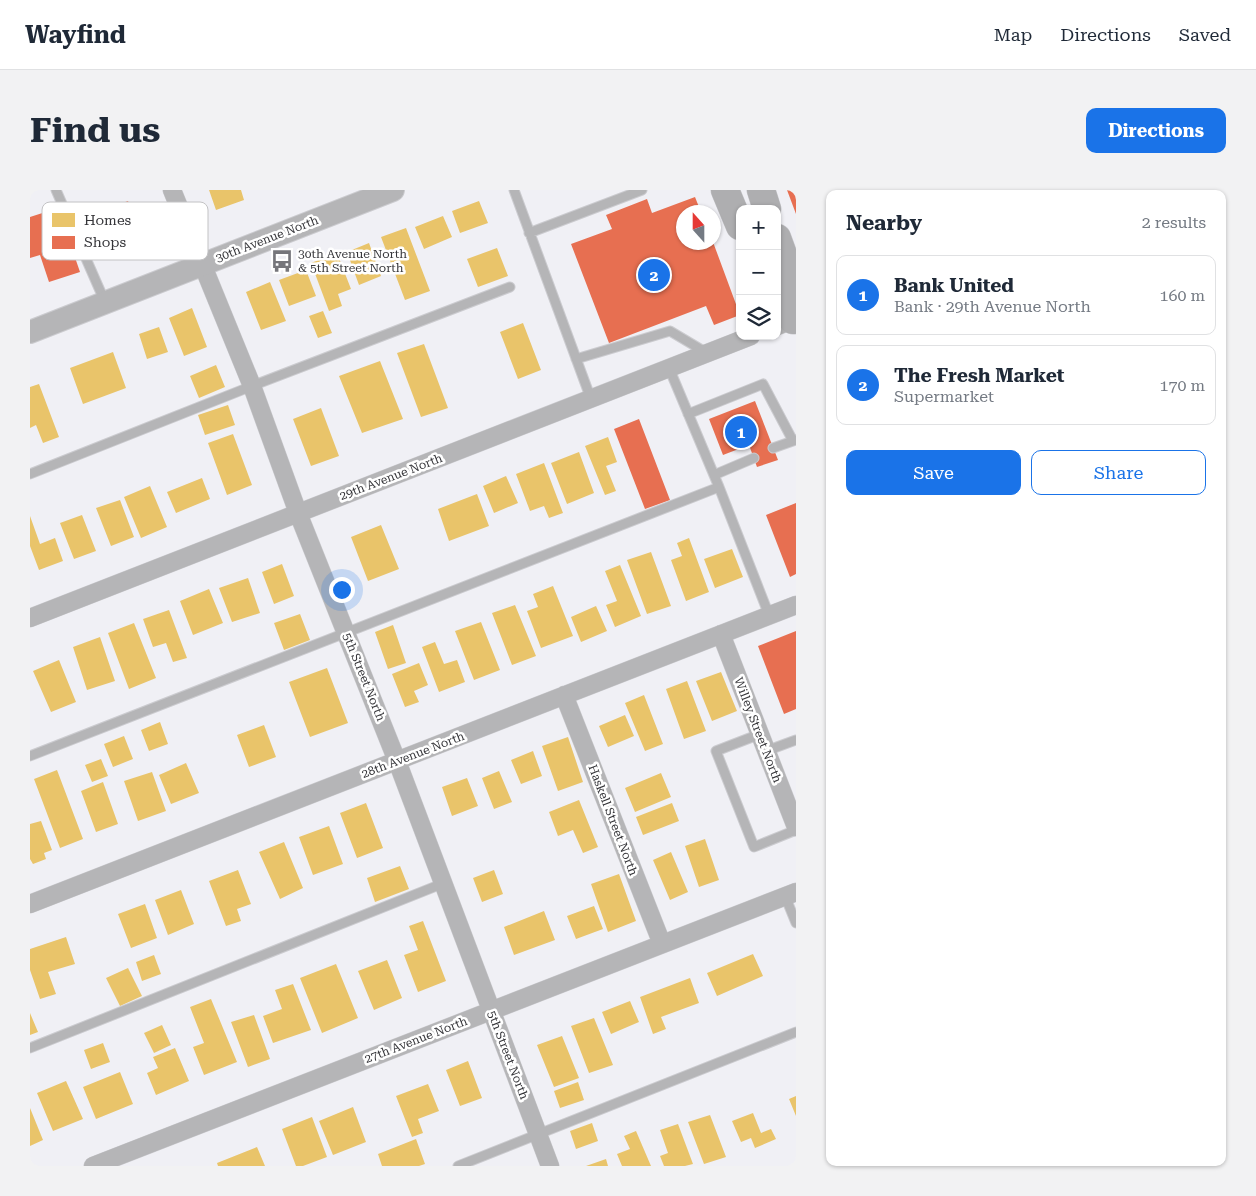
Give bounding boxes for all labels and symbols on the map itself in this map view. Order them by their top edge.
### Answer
legend [42,202,208,260]
north arrow [676,205,721,250]
text: Homes [84,212,132,228]
street label: 30th Avenue North [214,213,321,265]
text: Shops [84,234,127,250]
place label: 30th Avenue North & 5th Street North [298,247,407,275]
bus stop icon: 30th Avenue North & 5th Street North [269,248,295,274]
pin: 2 [638,256,670,294]
pin: 1 [725,413,757,451]
street label: 29th Avenue North [338,451,445,503]
your location [329,577,355,603]
street label: 5th Street North [340,631,388,723]
street label: Willey Street North [731,675,785,785]
street label: 28th Avenue North [360,729,467,781]
street label: Haskell Street North [585,762,641,878]
street label: 5th Street North [485,1009,531,1101]
street label: 27th Avenue North [363,1014,470,1066]

